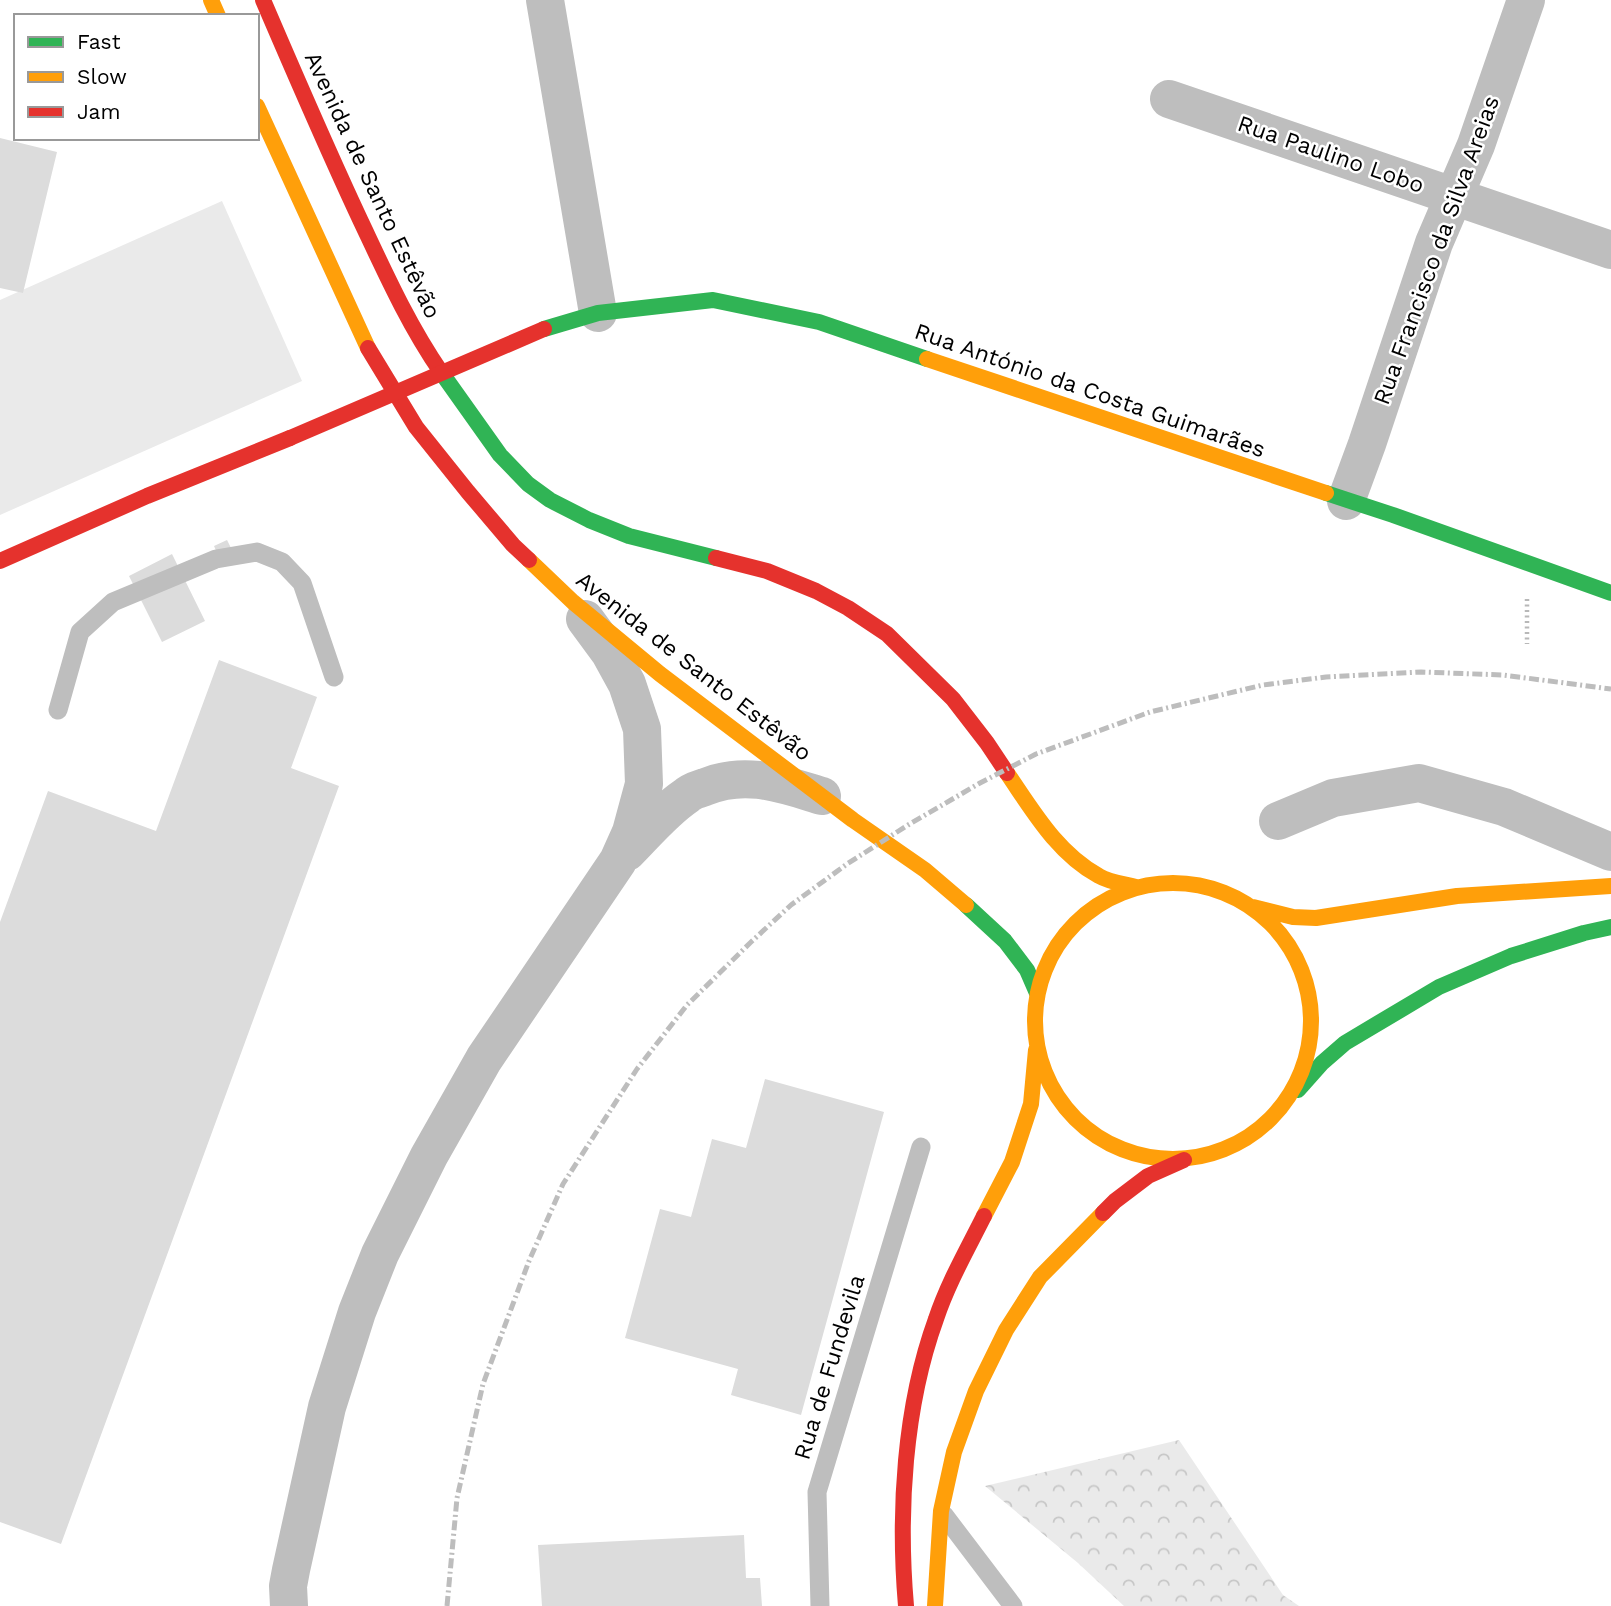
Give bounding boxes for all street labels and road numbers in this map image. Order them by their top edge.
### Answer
street label: Avenida de Santo Estêvão [299,48,446,323]
street label: Rua Francisco da Silva Areias [1368,92,1505,408]
street label: Rua Paulino Lobo [1234,110,1428,199]
street label: Rua António da Costa Guimarães [911,318,1269,463]
street label: Avenida de Santo Estêvão [571,566,817,767]
street label: Rua de Fundevila [788,1271,870,1463]

